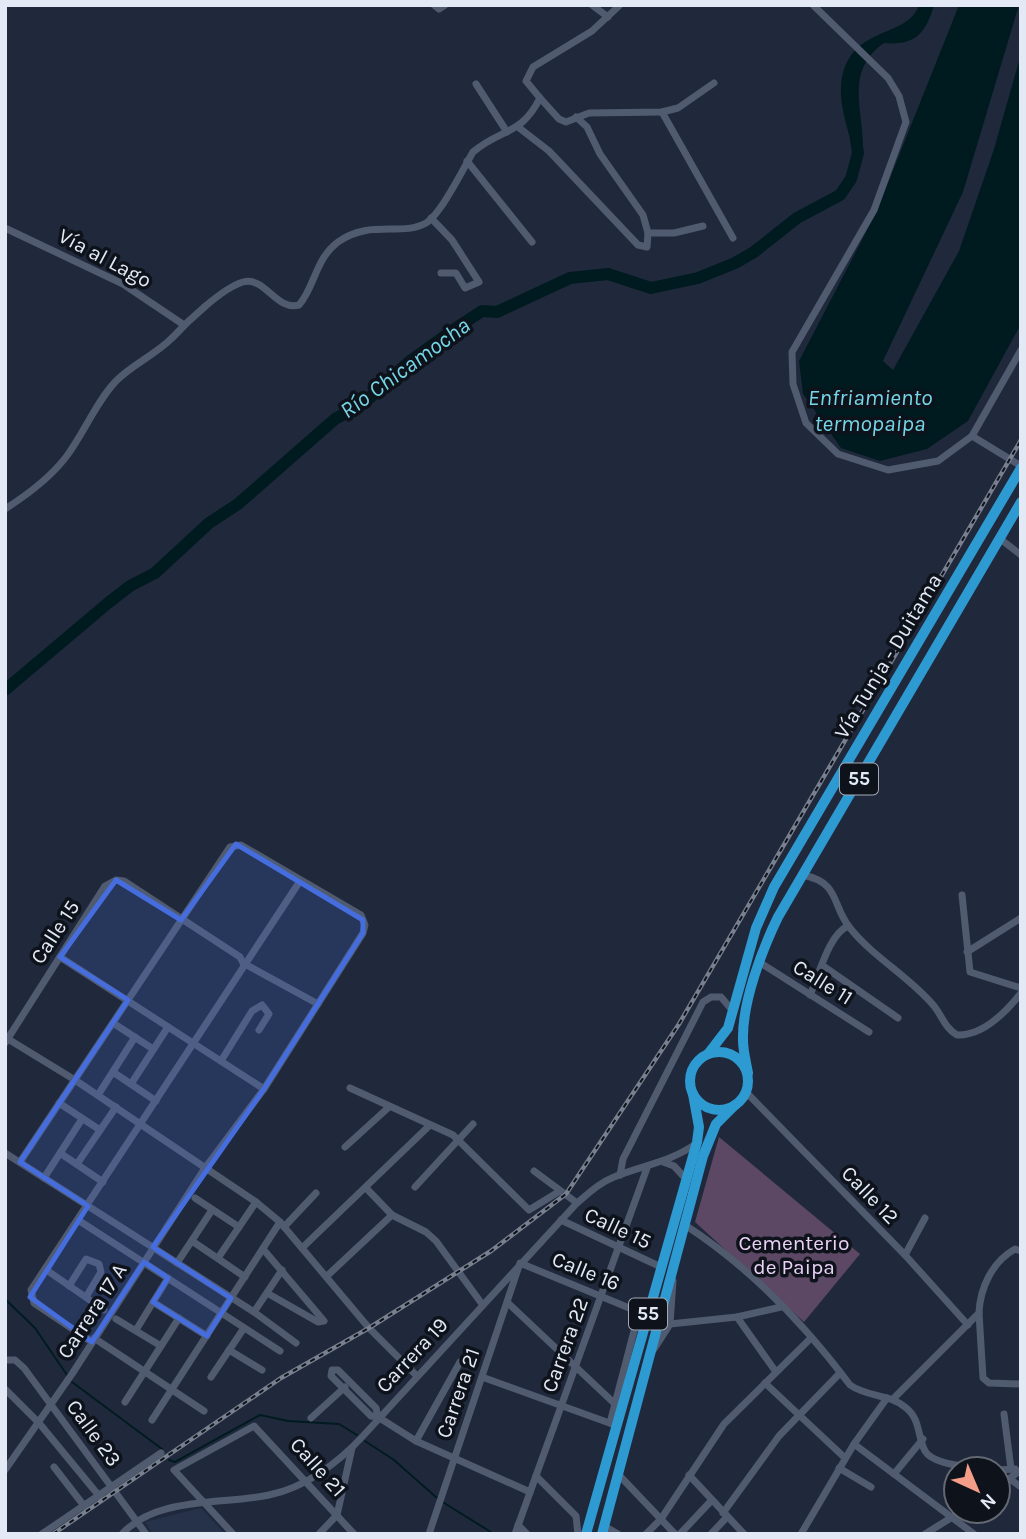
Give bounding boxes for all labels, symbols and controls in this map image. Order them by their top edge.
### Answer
street label: Vía al Lago [54,224,156,292]
water label: Río Chicamocha [335,312,475,424]
water label: Enfriamiento termopaipa [808,384,932,437]
street label: Vía Tunja - Duitama [829,569,947,743]
road number: 55 [840,764,878,794]
street label: Calle 15 [26,896,84,968]
street label: Calle 11 [789,954,857,1010]
street label: Calle 12 [837,1161,903,1229]
street label: Calle 15 [581,1202,655,1254]
park label: Cementerio de Paipa [739,1231,849,1279]
street label: Calle 16 [549,1247,623,1295]
street label: Carrera 17 A [52,1259,132,1363]
street label: Carrera 22 [537,1294,593,1396]
road number: 55 [629,1298,667,1330]
street label: Carrera 19 [371,1313,453,1397]
street label: Carrera 21 [431,1345,485,1441]
street label: Calle 23 [62,1395,126,1471]
street label: Calle 21 [285,1433,351,1501]
north arrow [942,1455,1012,1525]
text: N [976,1489,1001,1514]

